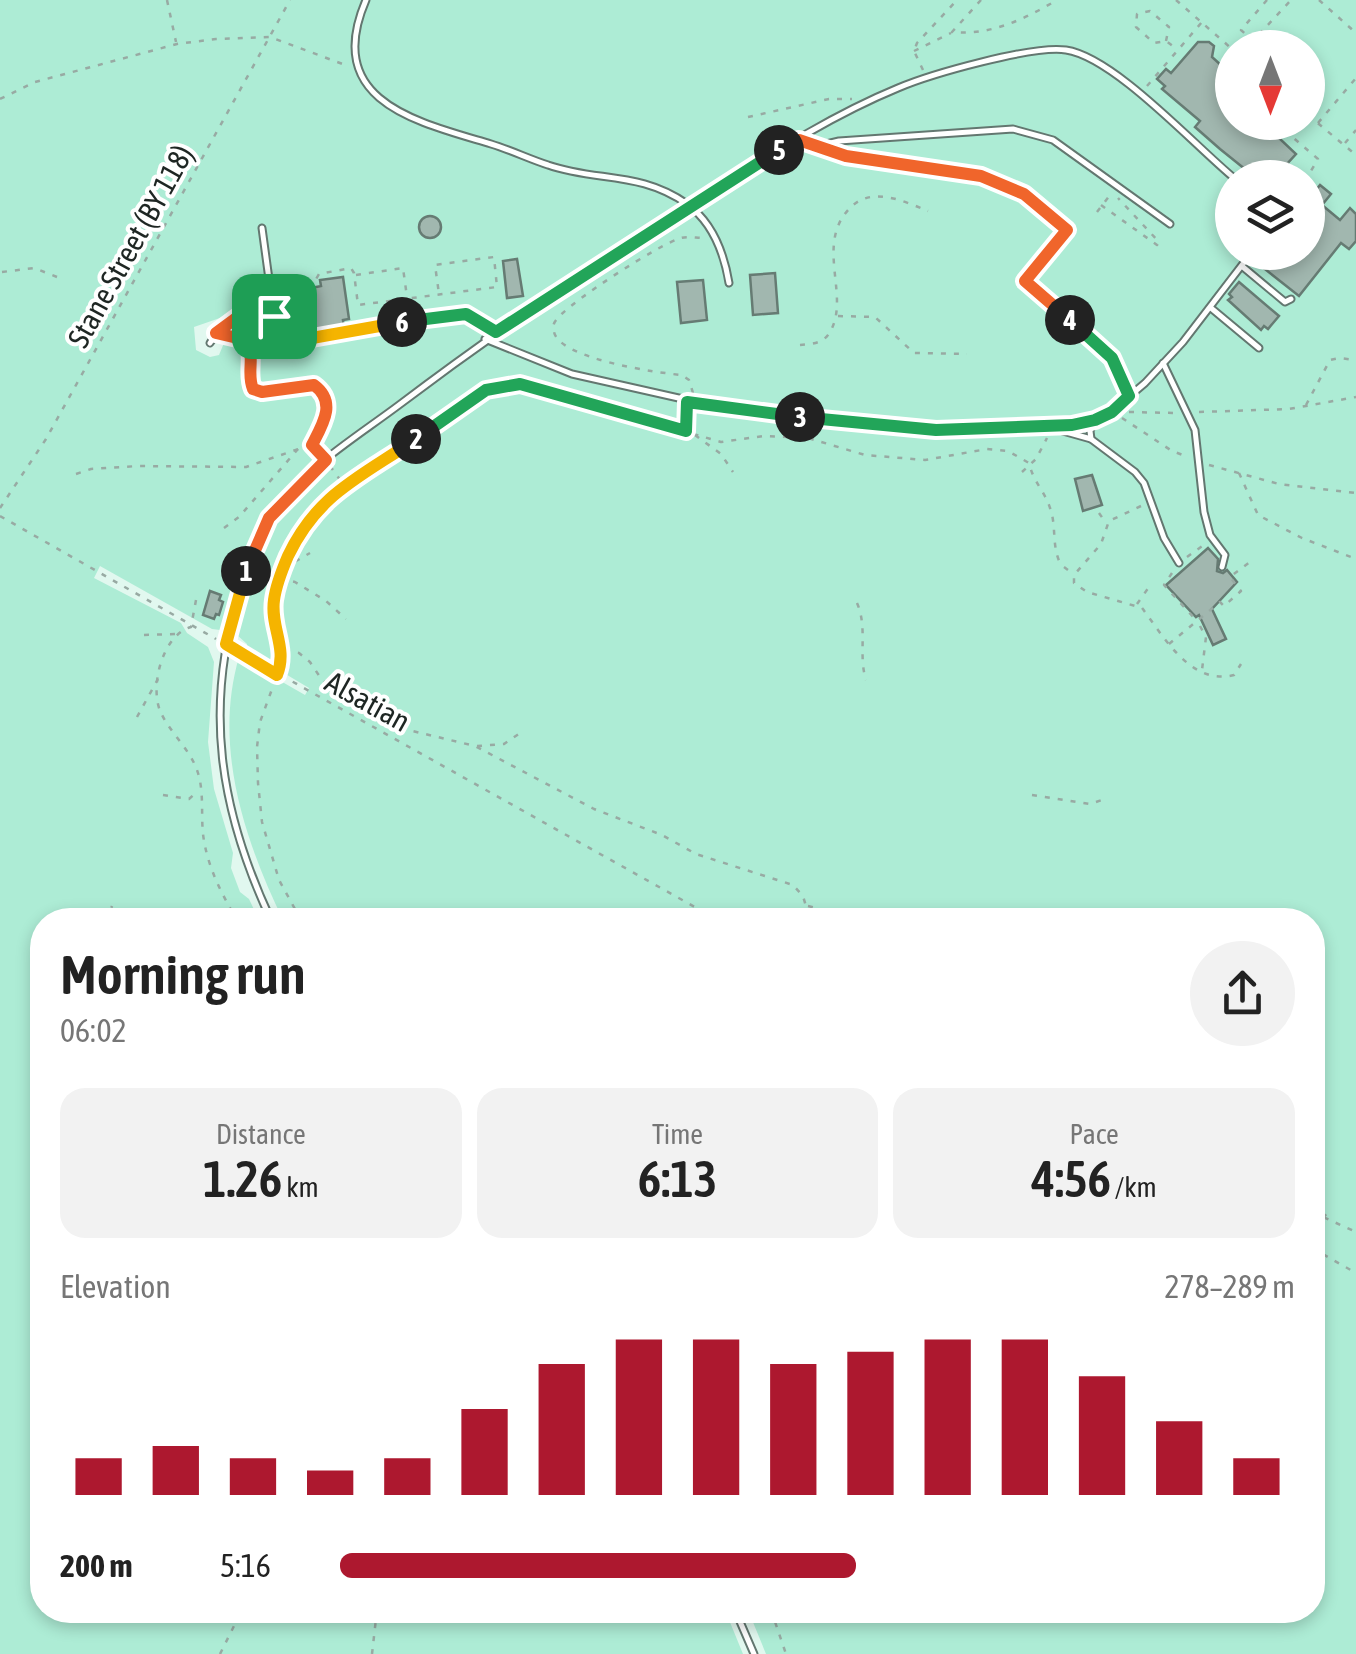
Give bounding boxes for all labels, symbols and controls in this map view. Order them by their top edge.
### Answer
north arrow [1215,30,1325,140]
map controls [1215,30,1325,270]
pin: 5 [754,125,804,175]
text: 5 [772,134,786,166]
street label: Stane Street (BY 118) [60,139,200,353]
button: layers [1215,160,1325,270]
pin [232,274,317,359]
icon: arrive [247,289,302,344]
pin: 4 [1045,295,1095,345]
pin: 6 [377,297,427,347]
text: 4 [1063,304,1077,336]
text: 6 [395,306,409,338]
pin: 3 [775,392,825,442]
text: 3 [793,401,807,433]
pin: 2 [391,414,441,464]
text: 2 [409,423,423,455]
pin: 1 [221,546,271,596]
text: 1 [239,555,253,587]
street label: Alsatian [320,664,416,738]
button: share [1190,941,1295,1046]
text: Morning run [60,943,306,1006]
text: 06:02 [60,1012,127,1049]
text: Distance [216,1118,306,1150]
text: Time [652,1118,703,1150]
text: Pace [1070,1118,1119,1150]
text: 1.26 [203,1150,282,1208]
text: 6:13 [638,1150,717,1208]
text: 4:56 [1032,1150,1111,1208]
text: km [282,1171,319,1203]
text: /km [1111,1171,1157,1203]
text: Elevation [60,1268,171,1305]
text: 278–289 m [1165,1268,1295,1305]
text: 200 m [60,1547,133,1584]
text: 5:16 [220,1547,271,1584]

